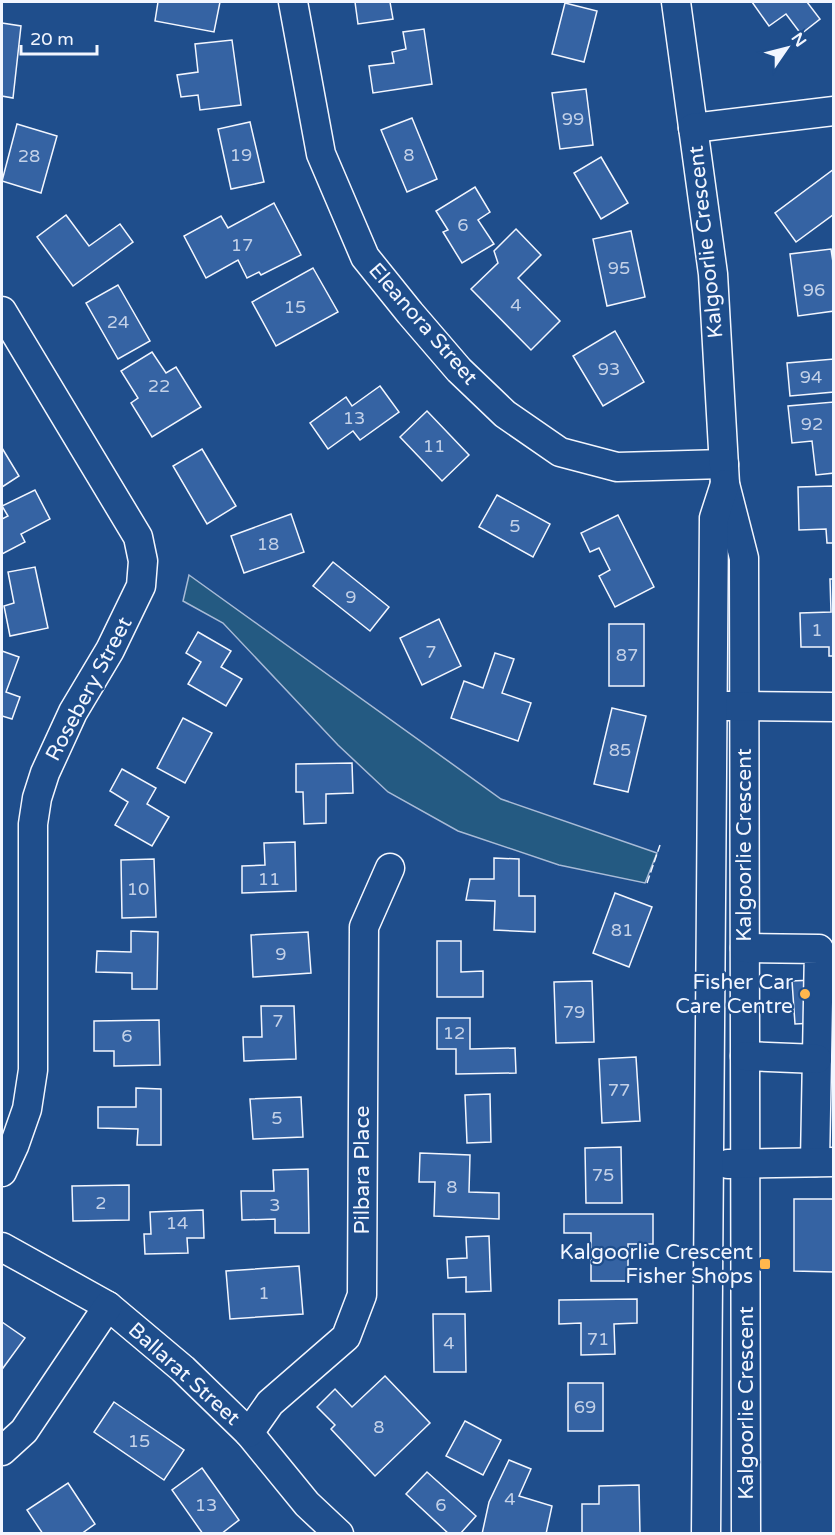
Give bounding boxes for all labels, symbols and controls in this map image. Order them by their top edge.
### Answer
scale bar [21,18,98,56]
north arrow [757,18,817,78]
text: 20 m [30,28,74,50]
text: N [787,29,810,51]
house number: 99 [562,108,584,130]
house number: 19 [230,144,252,166]
house number: 8 [403,144,415,166]
house number: 28 [18,145,40,167]
street label: Kalgoorlie Crescent [683,145,729,339]
house number: 6 [457,214,469,236]
house number: 17 [231,234,253,256]
house number: 95 [608,257,630,279]
street label: Eleanora Street [363,258,483,390]
house number: 96 [803,279,825,301]
house number: 4 [510,294,522,316]
house number: 15 [284,296,306,318]
house number: 24 [107,311,129,333]
house number: 93 [598,358,620,380]
house number: 94 [800,366,822,388]
house number: 22 [148,375,170,397]
house number: 13 [343,407,365,429]
house number: 92 [801,413,823,435]
house number: 11 [423,435,445,457]
house number: 5 [509,515,521,537]
house number: 18 [257,533,279,555]
house number: 9 [345,586,357,608]
street label: Rosebery Street [40,613,138,765]
house number: 1 [811,619,823,641]
house number: 7 [425,641,437,663]
house number: 87 [616,644,638,666]
house number: 85 [609,739,631,761]
street label: Kalgoorlie Crescent [732,748,757,942]
house number: 11 [258,868,280,890]
house number: 10 [127,878,149,900]
house number: 81 [611,919,633,941]
house number: 9 [275,943,287,965]
place label: Fisher Car Care Centre [675,970,793,1019]
marker: Fisher Car Care Centre [798,987,812,1001]
house number: 79 [563,1001,585,1023]
house number: 7 [272,1010,284,1032]
house number: 12 [443,1022,465,1044]
house number: 6 [121,1025,133,1047]
house number: 77 [608,1079,630,1101]
street label: Pilbara Place [350,1106,375,1234]
house number: 5 [271,1107,283,1129]
house number: 75 [592,1164,614,1186]
house number: 8 [446,1176,458,1198]
house number: 2 [95,1192,107,1214]
house number: 3 [269,1194,281,1216]
house number: 14 [166,1212,188,1234]
place label: Kalgoorlie Crescent Fisher Shops [560,1240,753,1289]
marker: Kalgoorlie Crescent Fisher Shops [758,1257,772,1271]
house number: 1 [258,1282,270,1304]
street label: Kalgoorlie Crescent [734,1306,759,1500]
street label: Ballarat Street [123,1317,245,1431]
house number: 71 [587,1328,609,1350]
house number: 4 [443,1332,455,1354]
house number: 69 [574,1396,596,1418]
house number: 8 [373,1416,385,1438]
house number: 15 [128,1430,150,1452]
house number: 4 [504,1488,516,1510]
house number: 13 [195,1494,217,1516]
house number: 6 [435,1494,447,1516]

